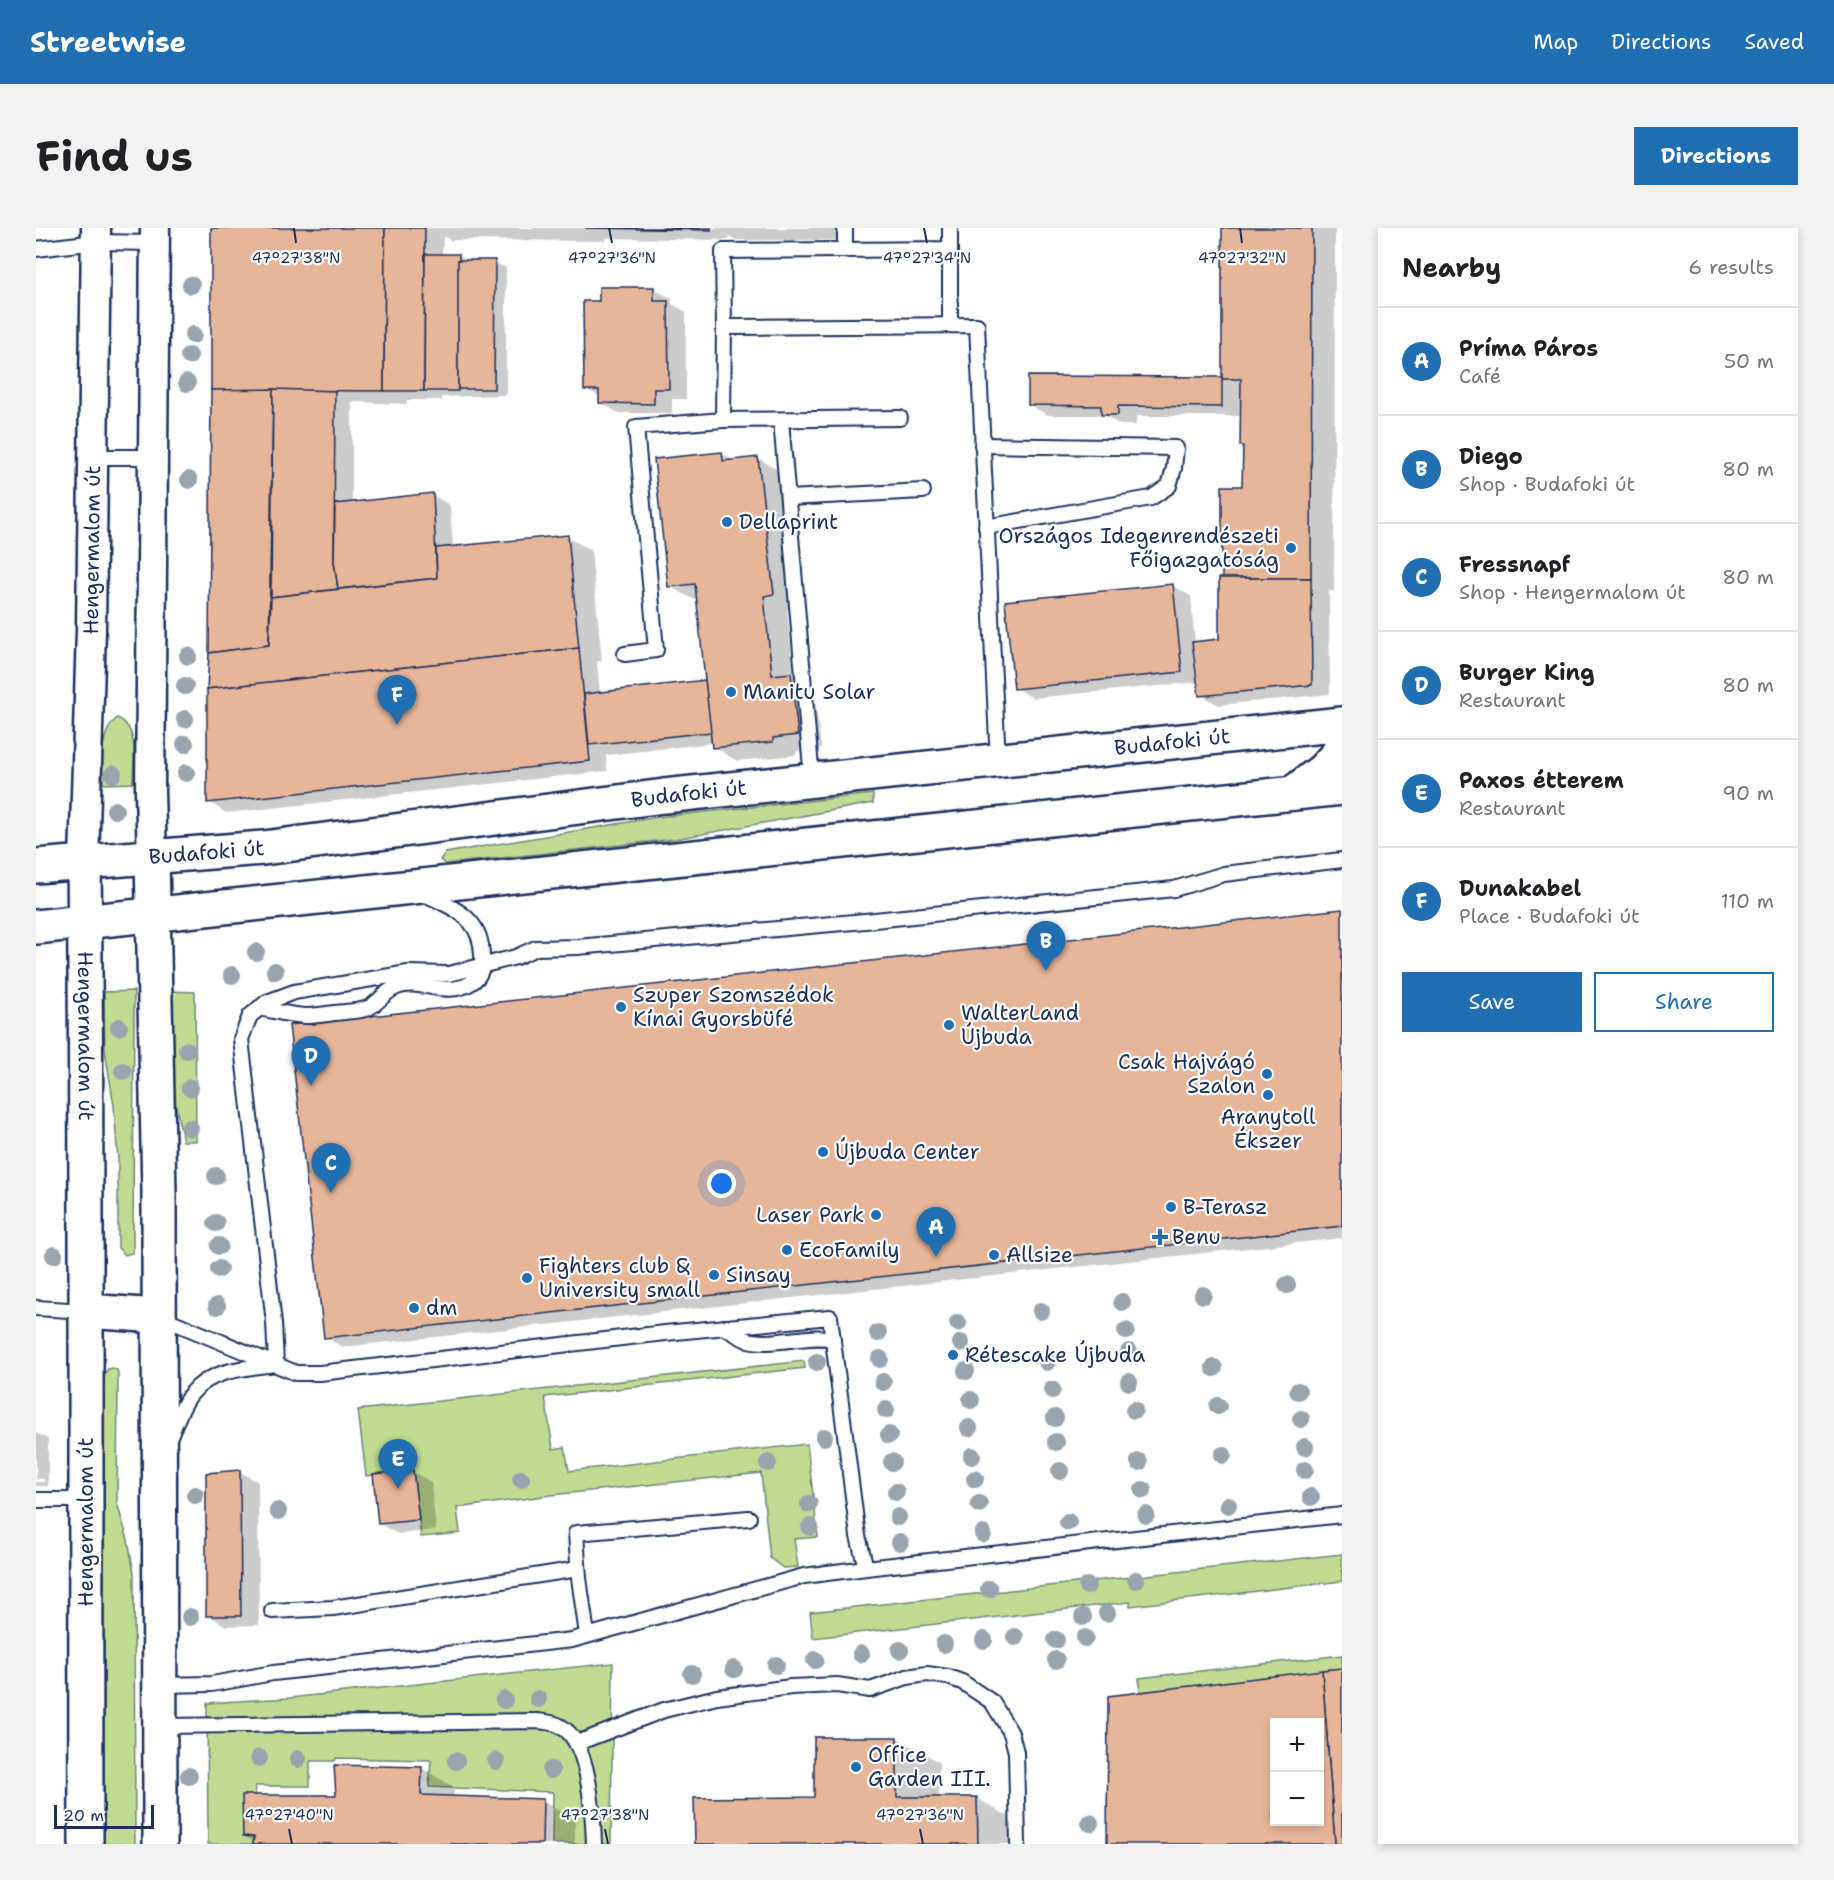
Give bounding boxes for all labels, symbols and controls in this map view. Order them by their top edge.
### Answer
text: Streetwise [30,23,186,61]
text: Map [1533,28,1578,56]
text: Directions [1611,28,1711,56]
text: Saved [1744,28,1804,56]
button: Directions [1634,127,1798,185]
text: Find us [36,128,193,184]
text: 47°27'38"N [252,248,340,268]
text: 47°27'36"N [568,248,656,268]
text: 47°27'34"N [883,248,971,268]
text: 47°27'32"N [1198,248,1286,268]
text: Nearby [1402,250,1501,285]
text: 6 results [1688,254,1774,280]
text: Príma Páros [1459,334,1598,363]
text: A [1414,348,1429,374]
text: 50 m [1724,348,1774,374]
text: Café [1459,363,1501,389]
text: Diego [1459,442,1523,471]
text: B [1415,456,1428,482]
text: 80 m [1722,456,1774,482]
street label: Hengermalom út [77,465,107,635]
text: Shop · Budafoki út [1459,471,1635,497]
place label: Dellaprint [739,508,838,536]
marker: Dellaprint [720,515,734,529]
place label: Országos Idegenrendészeti Főigazgatóság [999,522,1279,574]
marker: Országos Idegenrendészeti Főigazgatóság [1284,541,1298,555]
text: Fressnapf [1459,550,1570,579]
text: C [1415,564,1428,590]
text: 80 m [1722,564,1774,590]
text: Shop · Hengermalom út [1459,579,1686,605]
text: Burger King [1459,658,1594,687]
text: D [1414,672,1429,698]
text: 80 m [1722,672,1774,698]
pin: F [378,676,416,725]
place label: Manitu Solar [743,678,876,706]
marker: Manitu Solar [724,685,738,699]
text: Restaurant [1459,687,1566,713]
street label: Budafoki út [1113,722,1231,762]
text: Paxos étterem [1459,766,1624,795]
street label: Budafoki út [629,773,748,814]
text: E [1415,780,1428,806]
text: 90 m [1722,780,1774,806]
text: Restaurant [1459,795,1566,821]
street label: Budafoki út [147,834,265,871]
text: Dunakabel [1459,874,1581,903]
text: F [1416,888,1427,914]
text: 110 m [1720,888,1774,914]
text: Place · Budafoki út [1459,903,1640,929]
pin: B [1026,922,1066,971]
street label: Hengermalom út [71,951,100,1121]
button: Save [1402,972,1582,1032]
button: Share [1594,972,1774,1032]
place label: Szuper Szomszédok Kínai Gyorsbüfé [633,981,834,1033]
place label: WalterLand Újbuda [961,999,1079,1051]
marker: Szuper Szomszédok Kínai Gyorsbüfé [614,1000,628,1014]
marker: WalterLand Újbuda [942,1018,956,1032]
pin: D [292,1036,330,1086]
place label: Csak Hajvágó Szalon [1118,1048,1255,1100]
marker: Csak Hajvágó Szalon [1260,1067,1274,1081]
marker: Aranytoll Ékszer [1261,1088,1275,1102]
place label: Aranytoll Ékszer [1221,1103,1316,1155]
place label: Újbuda Center [835,1137,980,1166]
pin: C [312,1144,350,1193]
marker: Újbuda Center [816,1145,830,1159]
your location [707,1169,736,1198]
place label: B-Terasz [1183,1193,1268,1221]
marker: B-Terasz [1164,1200,1178,1214]
place label: Laser Park [756,1201,864,1229]
marker: Laser Park [869,1208,883,1222]
pin: A [916,1208,956,1257]
place label: Benu [1172,1223,1221,1251]
marker: Benu [1153,1230,1167,1244]
place label: EcoFamily [799,1236,900,1264]
place label: Allsize [1006,1241,1073,1269]
marker: EcoFamily [780,1243,794,1257]
marker: Allsize [987,1248,1001,1262]
place label: Fighters club & University small [539,1252,701,1304]
place label: Sinsay [726,1261,791,1289]
marker: Sinsay [707,1268,721,1282]
marker: Fighters club & University small [520,1271,534,1285]
place label: dm [426,1294,457,1322]
marker: dm [407,1301,421,1315]
place label: Rétescake Újbuda [965,1340,1145,1369]
marker: Rétescake Újbuda [946,1348,960,1362]
street label: Hengermalom út [72,1437,100,1607]
pin: E [378,1440,418,1489]
map controls [1270,1718,1324,1826]
button: + [1270,1718,1324,1772]
place label: Office Garden III. [868,1741,991,1793]
marker: Office Garden III. [849,1760,863,1774]
button: − [1270,1772,1324,1826]
scale bar [54,1802,154,1830]
text: 20 m [63,1805,104,1826]
text: 47°27'40"N [244,1805,334,1825]
text: 47°27'38"N [561,1805,649,1825]
text: 47°27'36"N [876,1805,964,1825]

